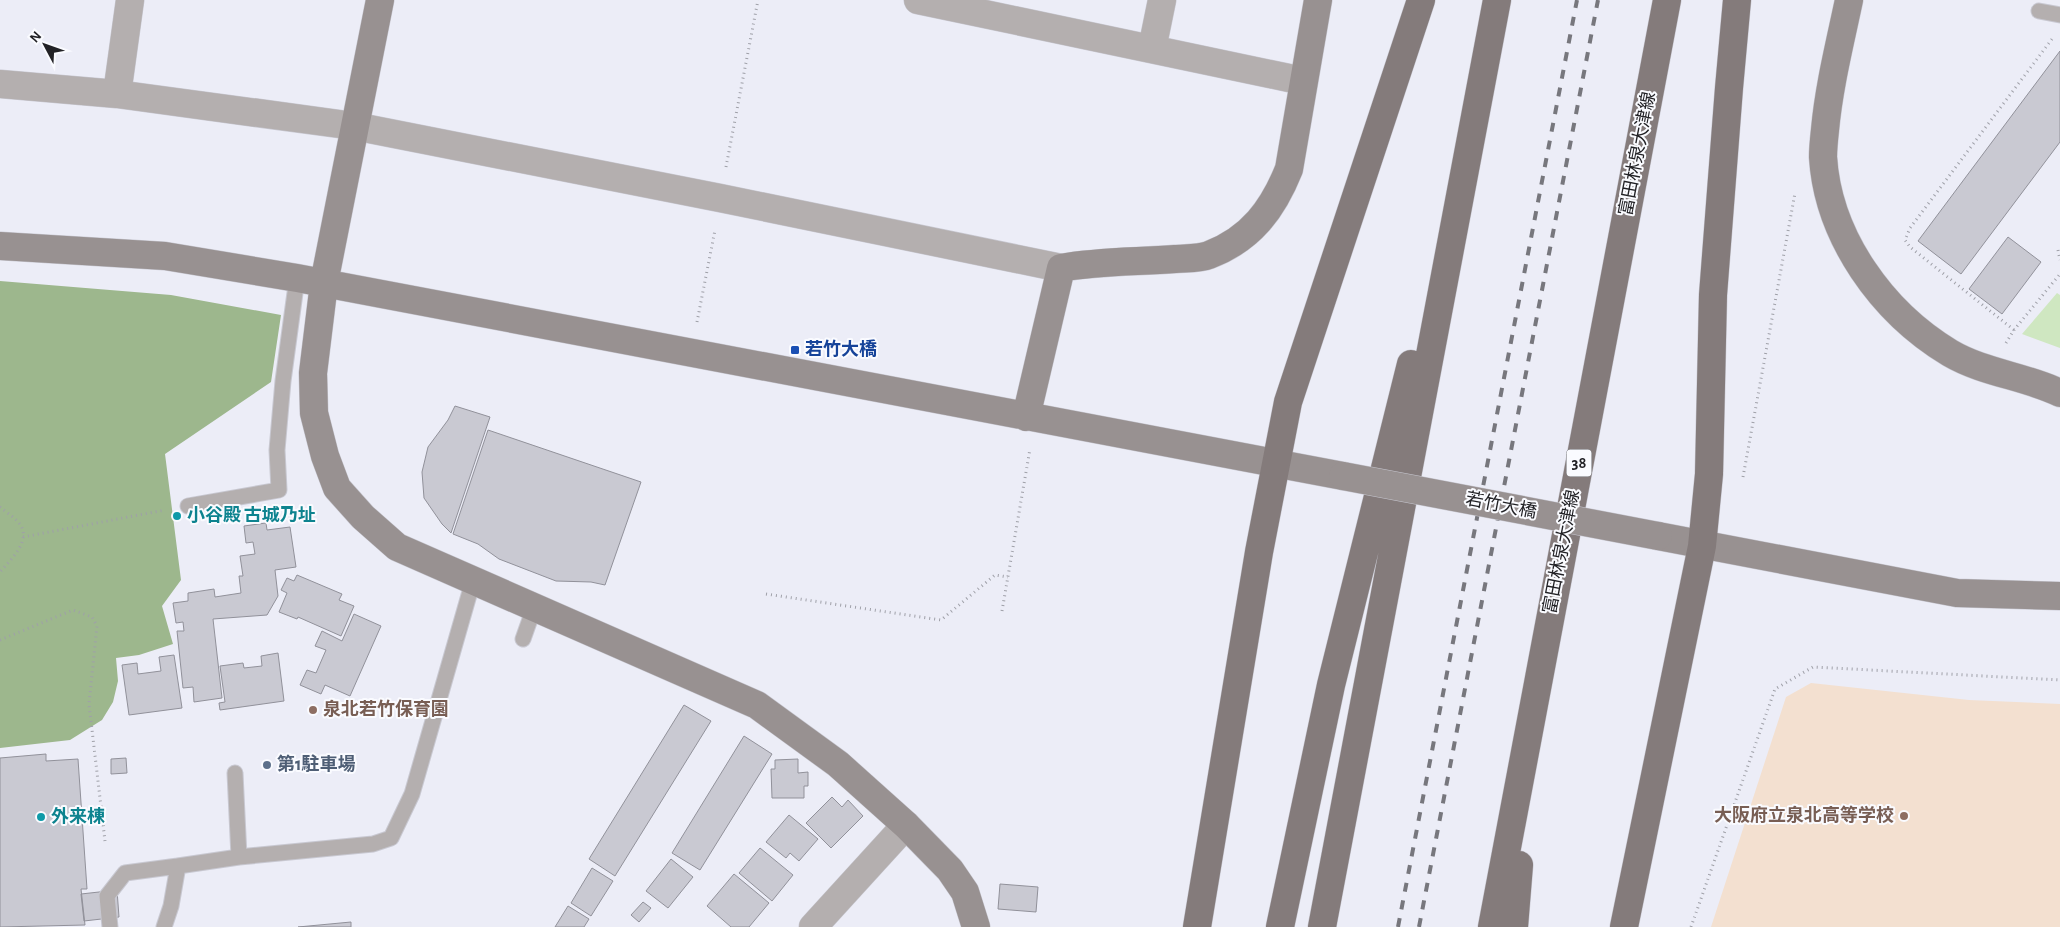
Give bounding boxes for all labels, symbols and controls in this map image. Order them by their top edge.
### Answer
north arrow [20,20,70,70]
text: N [27,29,44,45]
street label: 富田林泉大津線 [1615,90,1659,218]
place label: 若竹大橋 [805,339,877,359]
marker: 若竹大橋 [789,344,801,356]
road number: 38 [1566,449,1592,476]
street label: 若竹大橋 [1464,488,1538,522]
street label: 富田林泉大津線 [1539,488,1583,616]
place label: 小谷殿 古城乃址 [187,505,316,525]
marker: 小谷殿 古城乃址 [171,510,183,522]
place label: 泉北若竹保育園 [323,699,449,719]
marker: 泉北若竹保育園 [307,704,319,716]
place label: 第1駐車場 [277,754,355,774]
marker: 第1駐車場 [261,759,273,771]
place label: 大阪府立泉北高等学校 [1714,805,1894,825]
place label: 外来棟 [51,806,105,826]
marker: 大阪府立泉北高等学校 [1898,810,1910,822]
marker: 外来棟 [35,811,47,823]

